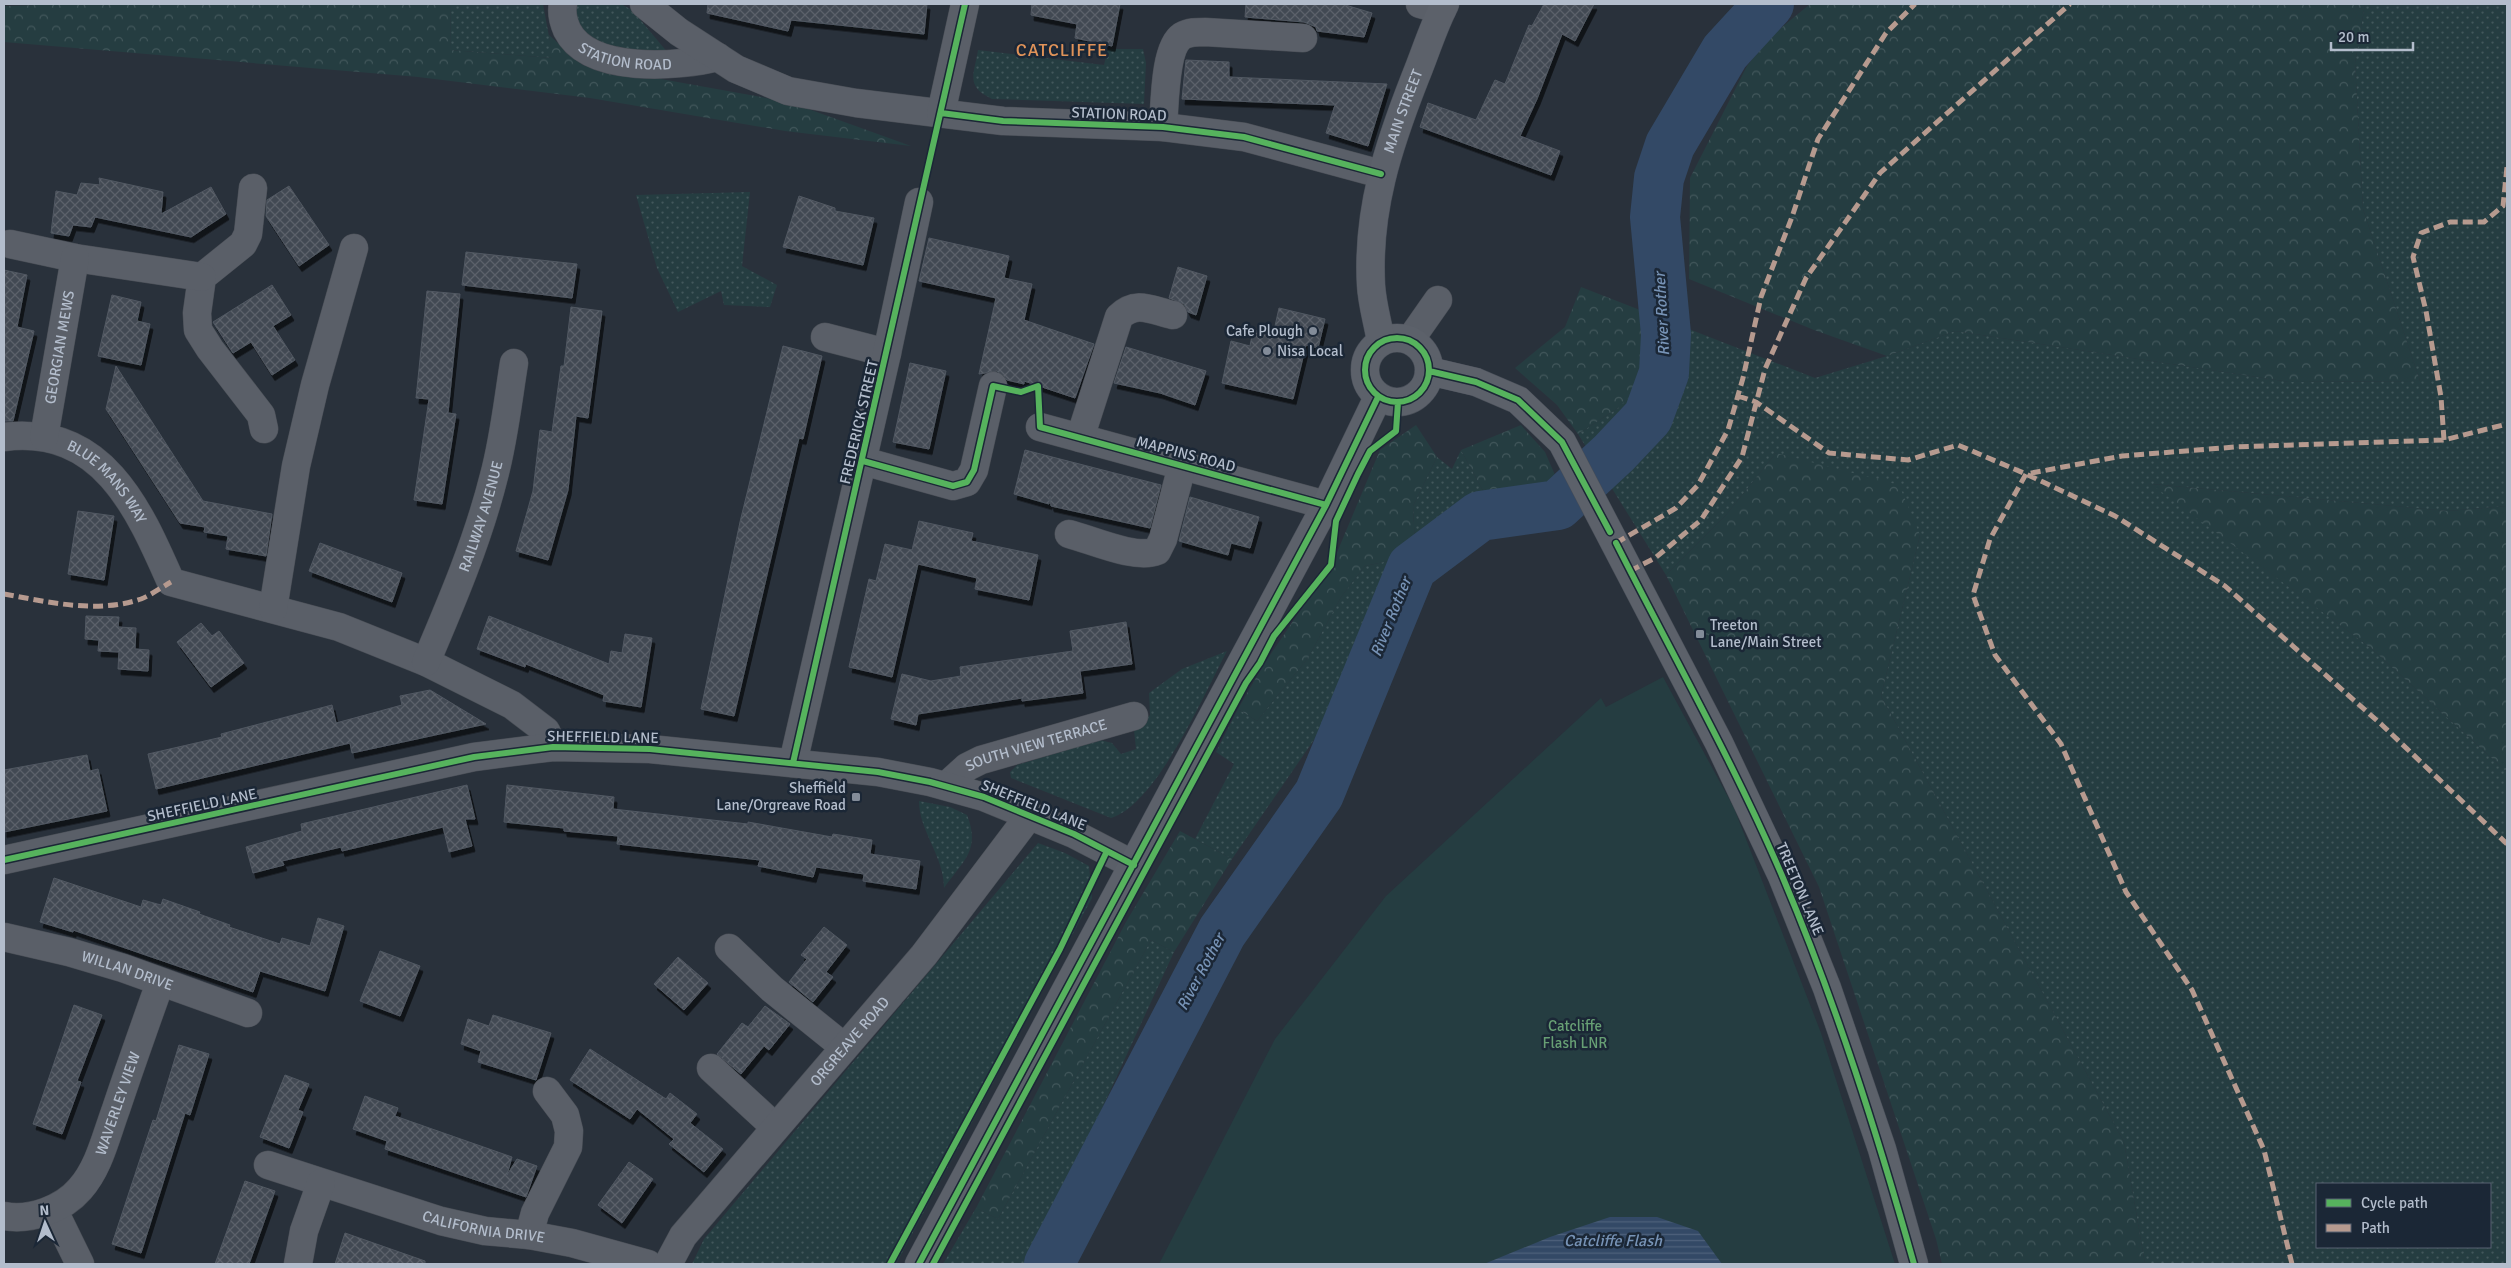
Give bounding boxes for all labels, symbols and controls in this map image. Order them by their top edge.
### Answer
scale bar [2331,20,2414,52]
text: 20 m [2338,28,2369,46]
street label: STATION ROAD [575,38,672,74]
district label: CATCLIFFE [1016,39,1108,61]
street label: MAIN STREET [1380,66,1427,155]
street label: STATION ROAD [1071,103,1167,125]
water label: River Rother [1650,269,1674,356]
street label: GEORGIAN MEWS [41,289,78,406]
place label: Cafe Plough [1226,322,1303,340]
marker: Cafe Plough [1307,325,1319,337]
place label: Nisa Local [1277,342,1343,360]
marker: Nisa Local [1261,345,1273,357]
street label: FREDERICK STREET [836,358,882,486]
street label: MAPPINS ROAD [1134,432,1238,476]
street label: BLUE MANS WAY [64,436,151,527]
street label: RAILWAY AVENUE [455,459,507,574]
water label: River Rother [1366,572,1417,660]
place label: Treeton Lane/Main Street [1710,616,1821,651]
marker: Treeton Lane/Main Street [1694,628,1706,640]
street label: SOUTH VIEW TERRACE [962,715,1109,775]
street label: SHEFFIELD LANE [547,727,659,747]
street label: SHEFFIELD LANE [979,776,1089,834]
place label: Sheffield Lane/Orgreave Road [716,779,846,814]
street label: SHEFFIELD LANE [145,785,259,825]
marker: Sheffield Lane/Orgreave Road [850,791,862,803]
street label: TREETON LANE [1772,840,1828,938]
water label: River Rother [1172,928,1231,1014]
street label: WILLAN DRIVE [79,947,176,994]
street label: ORGREAVE ROAD [806,993,893,1090]
park label: Catcliffe Flash LNR [1543,1017,1607,1052]
street label: WAVERLEY VIEW [92,1049,144,1158]
legend [2316,1183,2491,1248]
text: Cycle path [2361,1194,2428,1212]
north arrow [20,1198,70,1248]
text: N [39,1202,50,1219]
street label: CALIFORNIA DRIVE [420,1207,546,1247]
text: Path [2361,1219,2390,1237]
water label: Catcliffe Flash [1564,1231,1663,1251]

